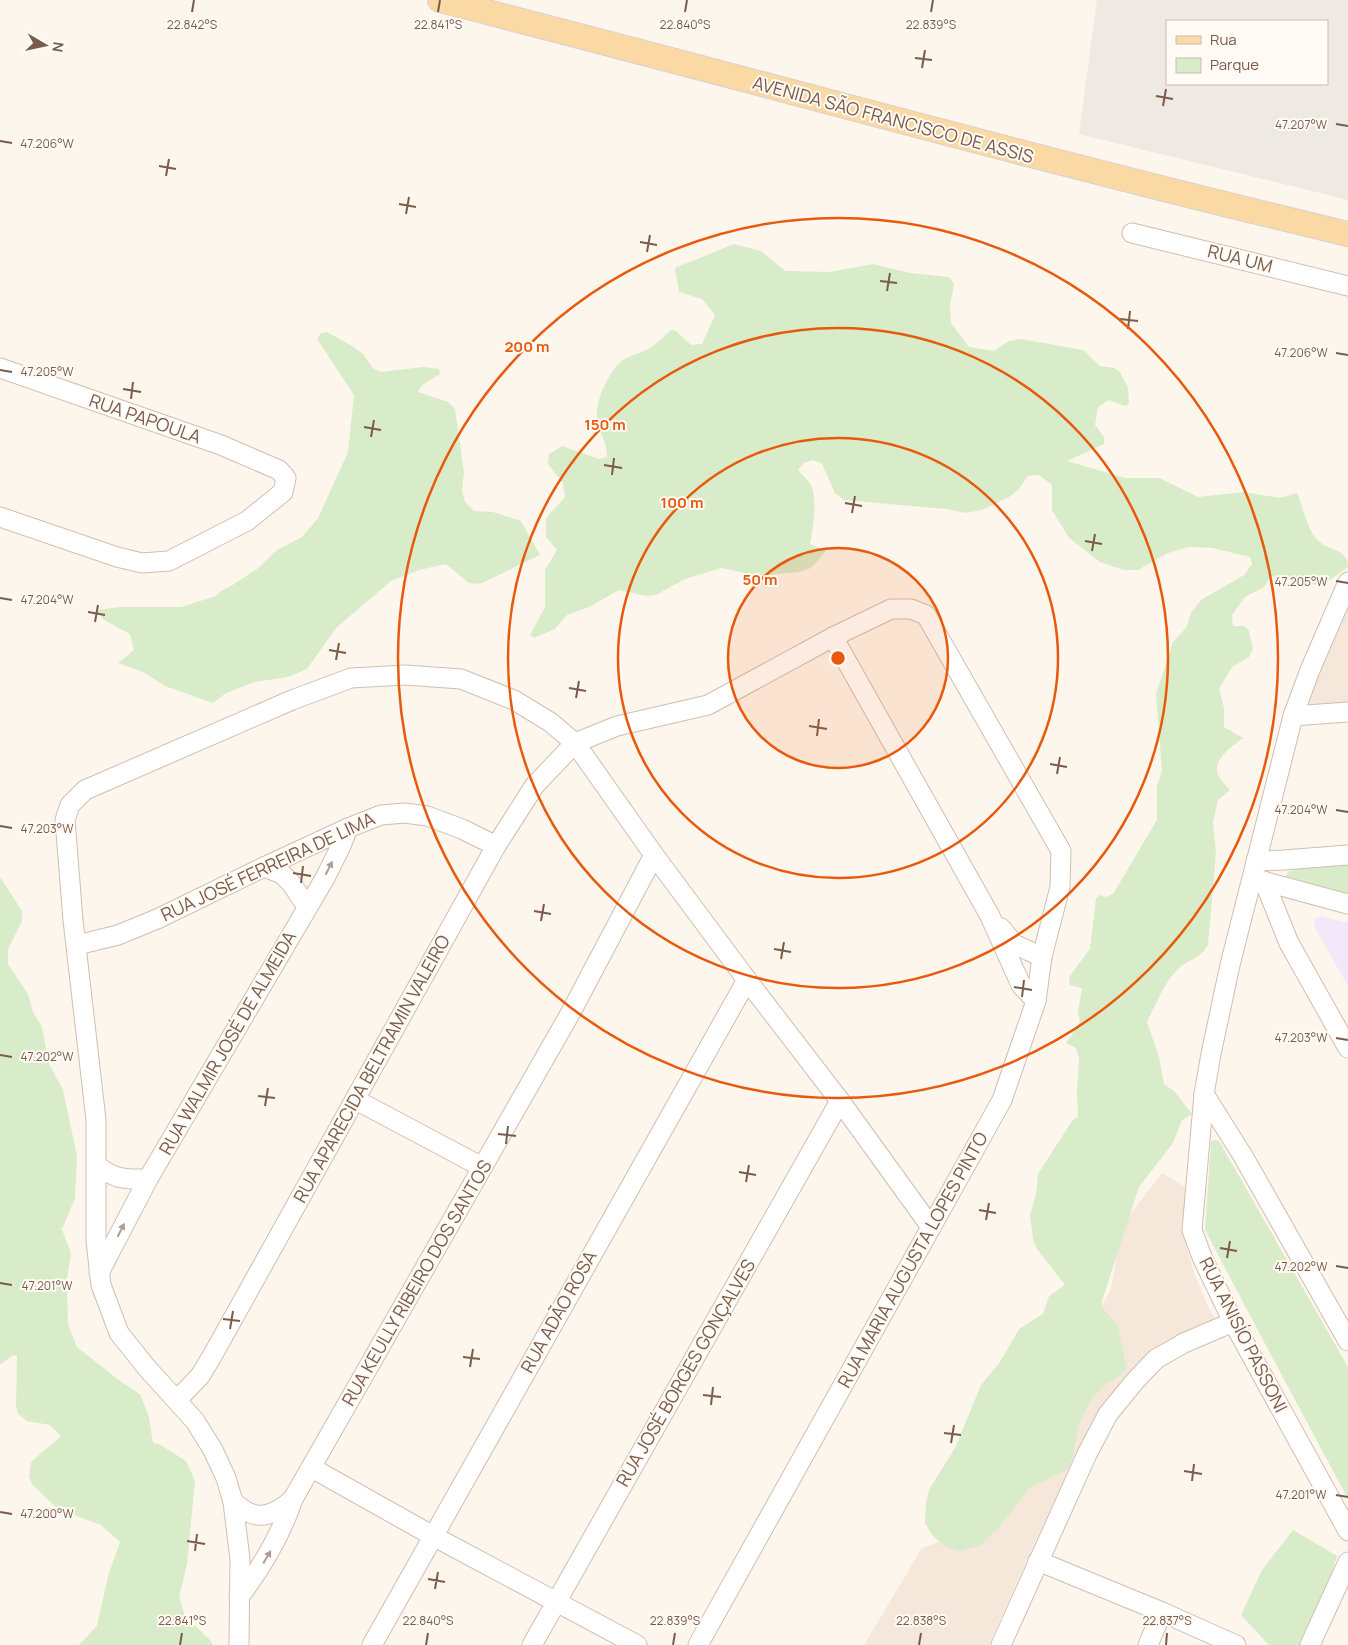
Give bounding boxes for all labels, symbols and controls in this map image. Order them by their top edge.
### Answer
text: 22.842°S [167,16,217,33]
text: 22.841°S [414,16,462,33]
text: 22.840°S [660,16,710,33]
text: 22.839°S [906,16,956,33]
north arrow [20,20,70,70]
legend [1166,20,1328,85]
text: Rua [1210,29,1237,50]
text: N [48,41,69,54]
text: Parque [1210,54,1259,75]
street label: AVENIDA SÃO FRANCISCO DE ASSIS [750,70,1036,168]
text: 47.207°W [1275,116,1328,133]
text: 47.206°W [20,135,75,152]
street label: RUA UM [1205,238,1275,278]
text: 200 m [504,336,550,357]
text: 47.206°W [1274,344,1329,361]
text: 47.205°W [20,363,74,380]
street label: RUA PAPOULA [86,388,205,449]
text: 150 m [584,414,626,435]
text: 100 m [661,492,703,513]
text: 50 m [742,569,778,590]
text: 47.205°W [1274,573,1328,590]
text: 47.204°W [20,591,74,608]
centre of rings [829,649,847,667]
text: 47.204°W [1274,801,1328,818]
street label: RUA JOSÉ FERREIRA DE LIMA [157,806,379,926]
text: 47.203°W [21,820,74,837]
one-way arrow [325,861,333,876]
street label: RUA WALMIR JOSÉ DE ALMEIDA [153,926,301,1159]
street label: RUA APARECIDA BELTRAMIN VALEIRO [287,930,455,1207]
text: 47.203°W [1275,1029,1328,1046]
text: 47.202°W [21,1048,74,1065]
street label: RUA MARIA AUGUSTA LOPES PINTO [832,1127,993,1392]
street label: RUA KEULLY RIBEIRO DOS SANTOS [336,1155,497,1410]
one-way arrow [117,1223,125,1238]
street label: RUA ADÃO ROSA [515,1246,602,1377]
street label: RUA ANISÍO PASSONI [1194,1253,1293,1416]
street label: RUA JOSÉ BORGES GONÇALVES [610,1254,760,1491]
text: 47.202°W [1275,1258,1328,1275]
text: 47.201°W [22,1277,73,1294]
text: 47.201°W [1276,1486,1327,1503]
text: 47.200°W [20,1505,74,1522]
one-way arrow [262,1551,271,1564]
text: 22.841°S [158,1612,206,1629]
text: 22.840°S [403,1612,453,1629]
text: 22.839°S [650,1612,700,1629]
text: 22.838°S [896,1612,946,1629]
text: 22.837°S [1142,1612,1192,1629]

